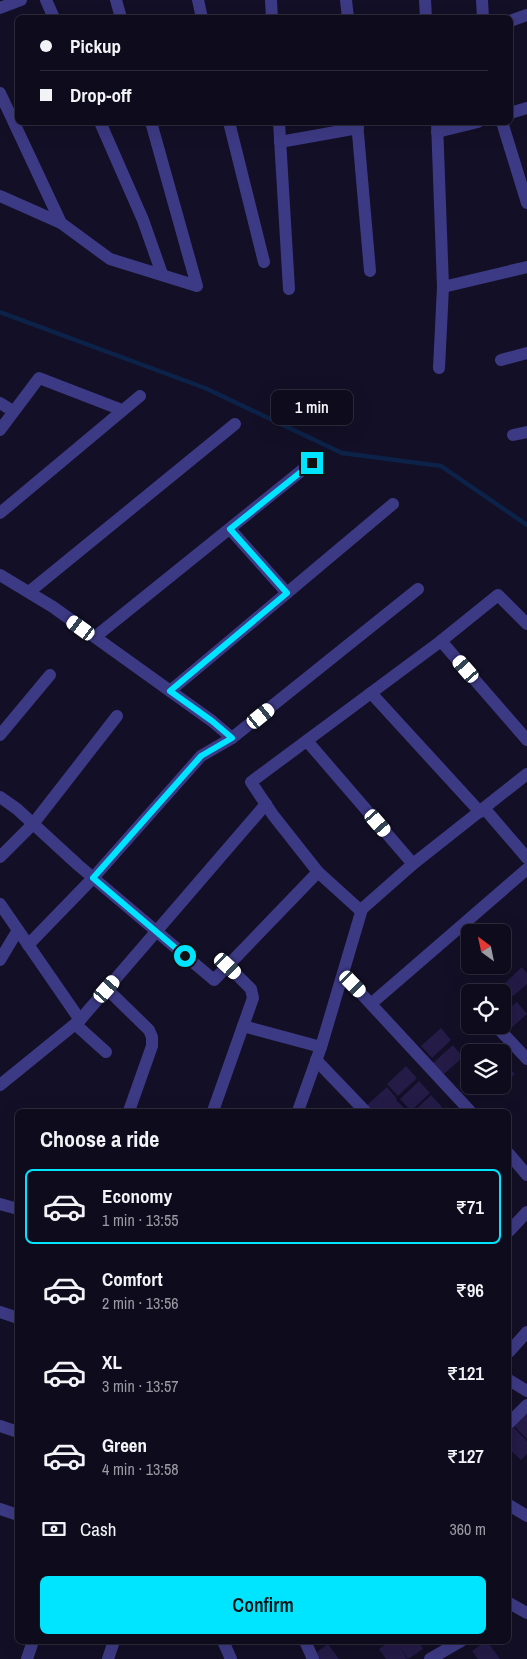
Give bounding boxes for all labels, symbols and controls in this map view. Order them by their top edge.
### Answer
text: Pickup [70,33,121,59]
text: Drop-off [70,82,131,108]
callout: 1 min [271,390,353,426]
text: 1 min [295,396,329,418]
route end [301,452,323,474]
car [64,613,97,643]
car [450,653,481,685]
car [244,701,277,731]
car [362,807,393,839]
north arrow [461,924,511,974]
map controls [461,924,511,1094]
route start [174,945,196,967]
car [211,950,244,982]
car [337,968,368,1000]
car [91,973,122,1005]
button: locate [461,984,511,1034]
button: layers [461,1044,511,1094]
text: Choose a ride [40,1124,159,1154]
text: Economy [102,1183,172,1209]
icon: car [42,1184,87,1229]
text: ₹71 [456,1194,484,1220]
text: 1 min · 13:55 [102,1209,179,1231]
text: Comfort [102,1266,163,1292]
icon: car [42,1267,87,1312]
text: ₹96 [456,1277,484,1303]
text: 2 min · 13:56 [102,1292,179,1314]
text: XL [102,1349,122,1375]
icon: car [42,1350,87,1395]
text: ₹121 [447,1360,484,1386]
text: 3 min · 13:57 [102,1375,179,1397]
text: Green [102,1432,147,1458]
icon: car [42,1433,87,1478]
text: ₹127 [447,1443,484,1469]
text: 4 min · 13:58 [102,1458,179,1480]
icon: cash [40,1515,68,1543]
text: Cash [80,1516,116,1542]
text: 360 m [450,1518,486,1540]
button: Confirm [40,1576,486,1634]

